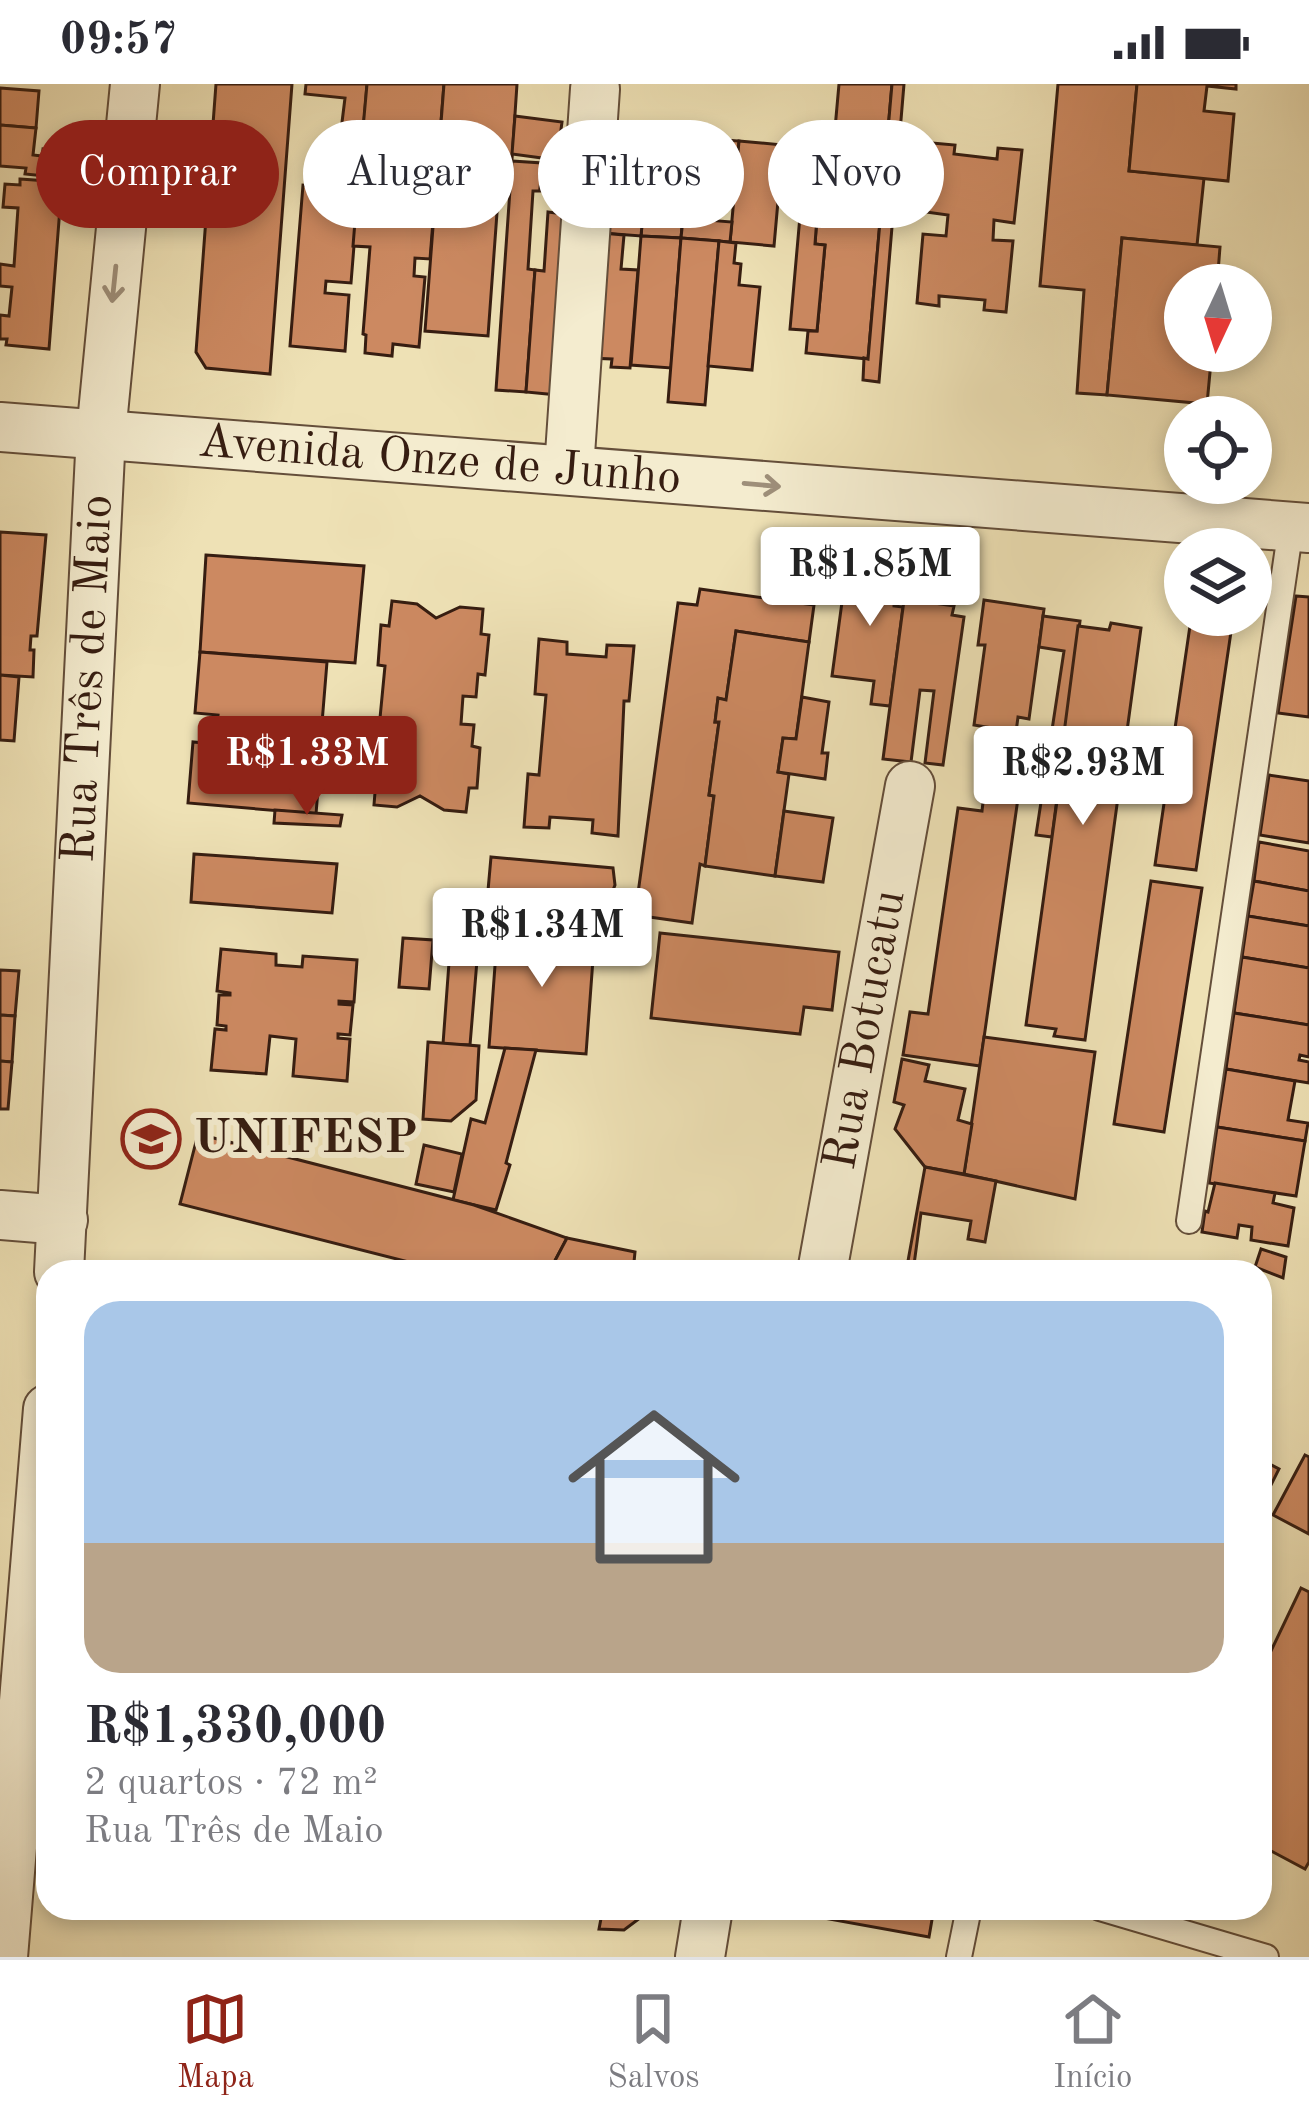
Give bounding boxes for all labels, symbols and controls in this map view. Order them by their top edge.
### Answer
text: 09:57 [60,19,177,64]
chip: Comprar [36,120,279,228]
chip: Alugar [303,120,514,228]
chip: Filtros [538,120,744,228]
chip: Novo [768,120,944,228]
one-way arrow [102,264,125,303]
north arrow [1164,264,1272,372]
map controls [1164,264,1272,636]
button: locate [1164,396,1272,504]
street label: Avenida Onze de Junho [196,418,683,503]
one-way arrow [742,473,781,496]
street label: Rua Três de Maio [56,493,122,864]
pin: R$1.85M [759,527,981,629]
button: layers [1164,528,1272,636]
text: R$1.85M [788,546,952,585]
pin: R$1.33M [196,716,418,818]
pin: R$2.93M [972,726,1194,828]
text: R$1.33M [225,735,389,774]
text: R$2.93M [1001,745,1165,784]
street label: Rua Botucatu [817,886,915,1174]
pin: R$1.34M [431,888,653,990]
text: R$1.34M [460,907,624,946]
school or university icon: UNIFESP [120,1108,182,1170]
place label: UNIFESP [193,1115,418,1163]
icon: home [546,1379,762,1595]
text: R$1,330,000 [84,1703,386,1754]
text: 2 quartos · 72 m² [84,1764,378,1803]
text: Rua Três de Maio [84,1812,384,1851]
tab: Mapa [177,1986,254,2099]
tab: Salvos [607,1986,700,2099]
tab: Início [1053,1986,1132,2099]

